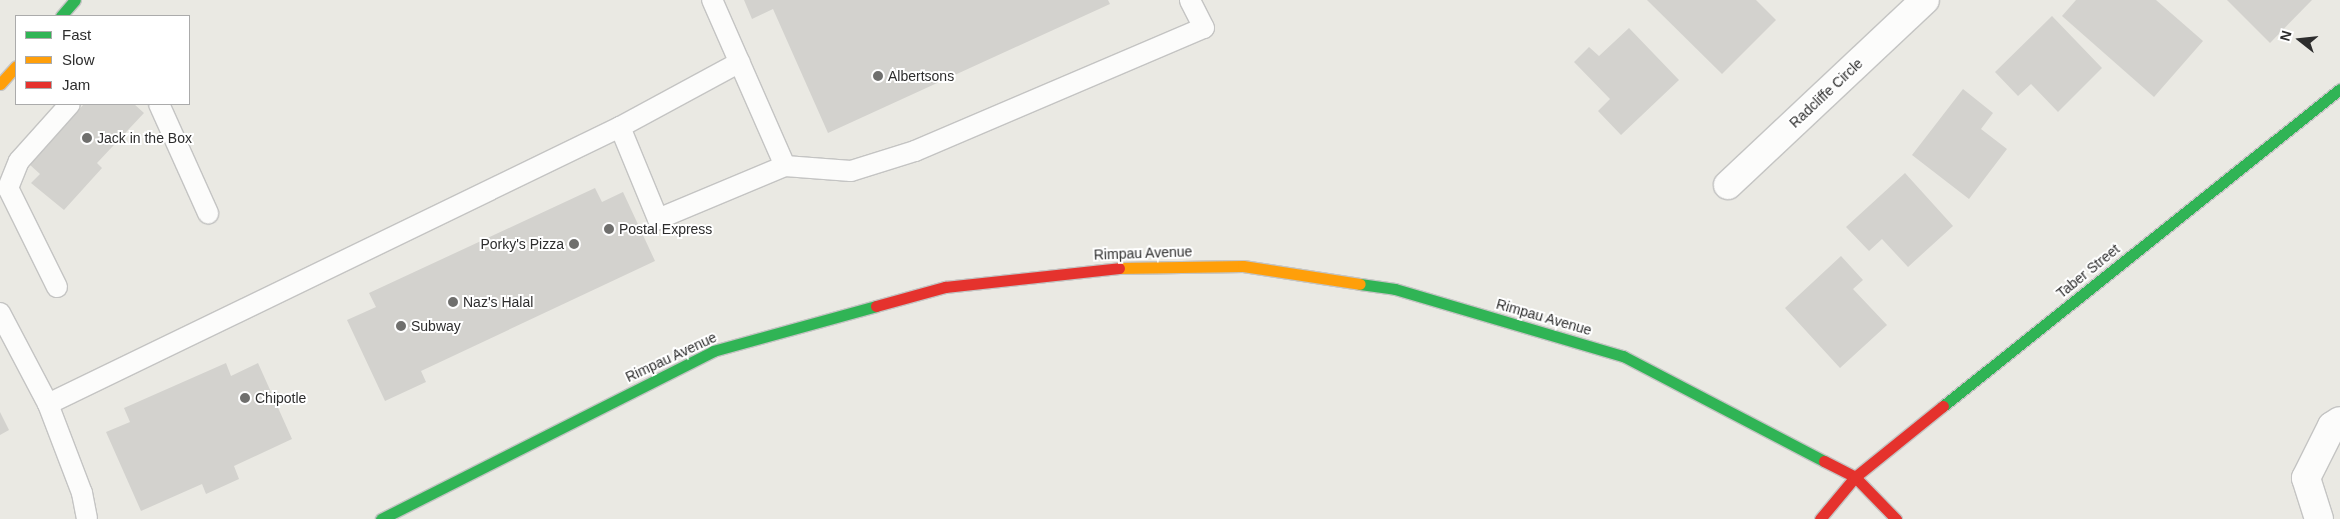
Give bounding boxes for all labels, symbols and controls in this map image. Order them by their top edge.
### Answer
legend [15,15,190,105]
north arrow [2275,15,2325,65]
text: Fast [62,26,91,43]
text: N [2276,29,2295,43]
text: Slow [62,51,95,68]
street label: Radcliffe Circle [1786,55,1866,131]
place label: Albertsons [888,68,954,84]
marker: Albertsons [872,70,884,82]
text: Jam [62,76,90,93]
place label: Jack in the Box [97,130,192,146]
marker: Jack in the Box [81,132,93,144]
place label: Postal Express [619,221,712,237]
marker: Postal Express [603,223,615,235]
place label: Porky's Pizza [480,236,564,252]
marker: Porky's Pizza [568,238,580,250]
street label: Taber Street [2053,240,2123,302]
street label: Rimpau Avenue [1093,243,1193,263]
place label: Naz's Halal [463,294,533,310]
street label: Rimpau Avenue [1494,295,1594,339]
marker: Naz's Halal [447,296,459,308]
place label: Subway [411,318,461,334]
marker: Subway [395,320,407,332]
street label: Rimpau Avenue [622,328,720,386]
place label: Chipotle [255,390,306,406]
marker: Chipotle [239,392,251,404]

